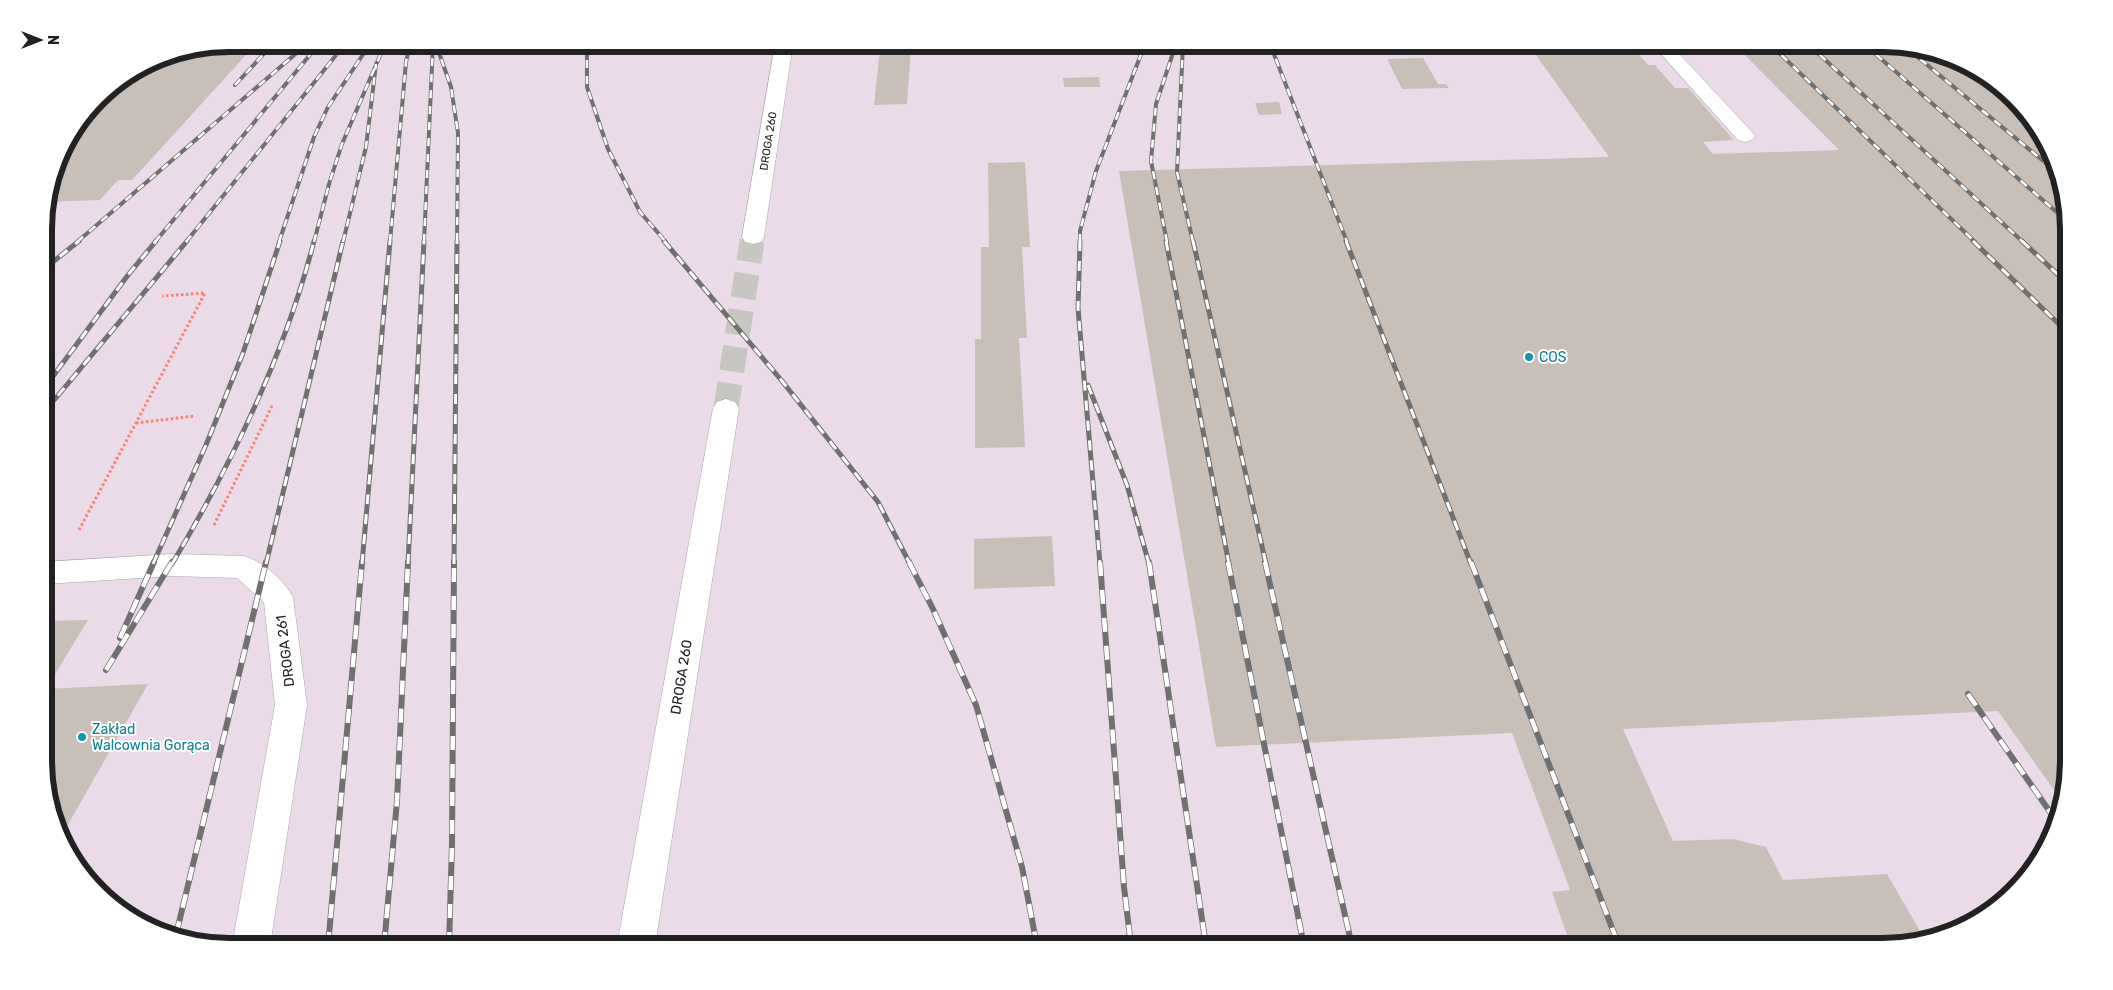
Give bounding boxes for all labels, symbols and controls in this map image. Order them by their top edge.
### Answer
north arrow [15,15,65,65]
text: N [44,35,61,45]
street label: DROGA 260 [757,111,780,171]
place label: COS [1539,349,1567,366]
marker: COS [1523,351,1535,363]
street label: DROGA 261 [273,614,298,688]
street label: DROGA 260 [667,638,696,716]
place label: Zakład Walcownia Gorąca [92,721,210,754]
marker: Zakład Walcownia Gorąca [76,731,88,743]

